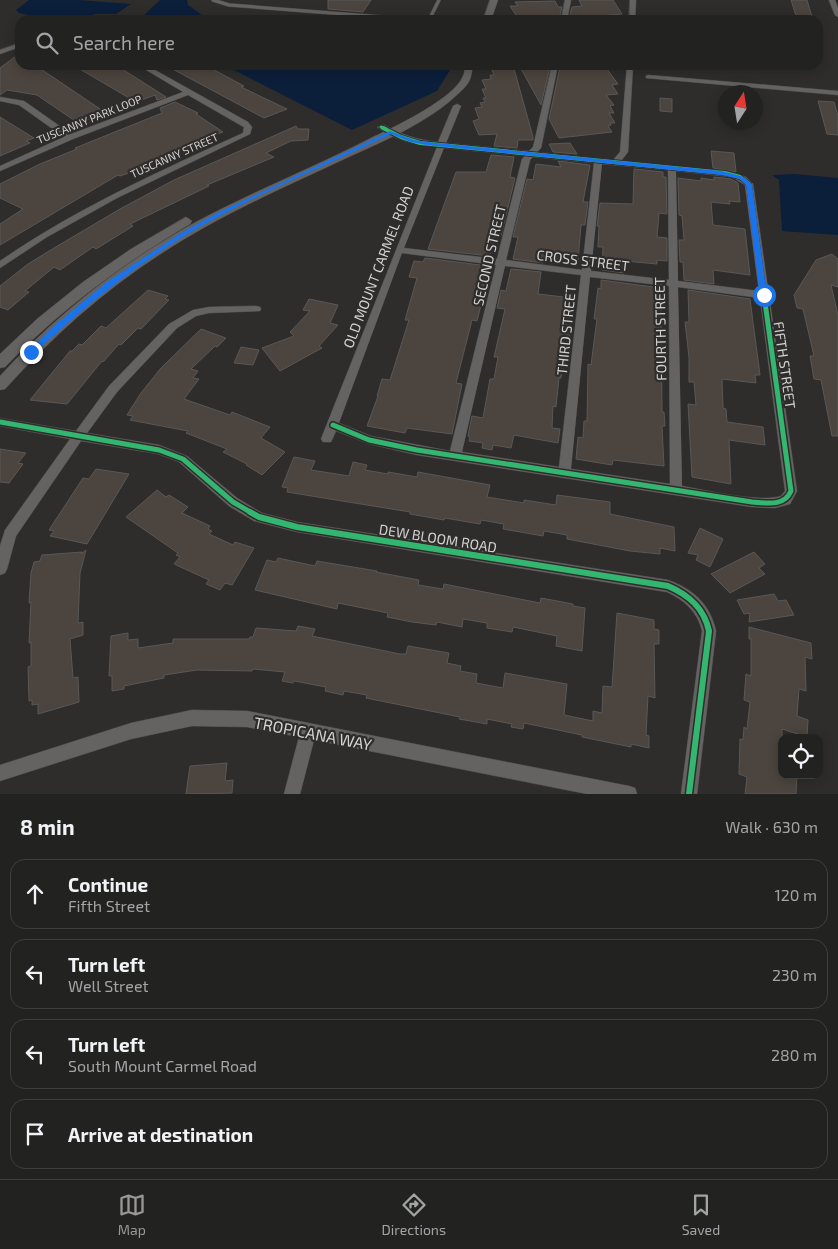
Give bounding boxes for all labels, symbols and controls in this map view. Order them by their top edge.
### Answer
search box [15,15,823,70]
icon: search [33,29,61,57]
text: Search here [73,31,175,54]
north arrow [718,85,763,130]
street label: TUSCANNY PARK LOOP [35,92,143,146]
street label: TUSCANNY STREET [128,129,221,180]
street label: OLD MOUNT CARMEL ROAD [339,184,417,350]
street label: SECOND STREET [469,203,509,307]
street label: CROSS STREET [536,246,630,274]
street label: FOURTH STREET [651,277,669,381]
street label: THIRD STREET [553,284,579,376]
route start [753,284,776,307]
street label: FIFTH STREET [770,320,800,410]
route end [20,341,43,364]
street label: DEW BLOOM ROAD [378,520,498,556]
street label: TROPICANA WAY [252,712,374,754]
map controls [778,734,823,779]
button: locate [778,734,823,779]
text: 8 min [20,814,75,839]
text: Walk · 630 m [725,817,818,836]
text: Continue [68,873,148,896]
icon: ahead [21,880,49,908]
text: 120 m [774,885,817,904]
text: Fifth Street [68,896,150,915]
text: Turn left [68,953,145,976]
icon: left [21,960,49,988]
text: 230 m [772,965,817,984]
text: Well Street [68,976,149,995]
text: Turn left [68,1033,145,1056]
icon: left [21,1040,49,1068]
text: 280 m [771,1045,817,1064]
text: South Mount Carmel Road [68,1056,257,1075]
icon: arrive [21,1120,49,1148]
text: Arrive at destination [68,1123,253,1146]
tab: Map [118,1191,146,1238]
tab: Directions [382,1191,446,1238]
tab: Saved [682,1191,720,1238]

